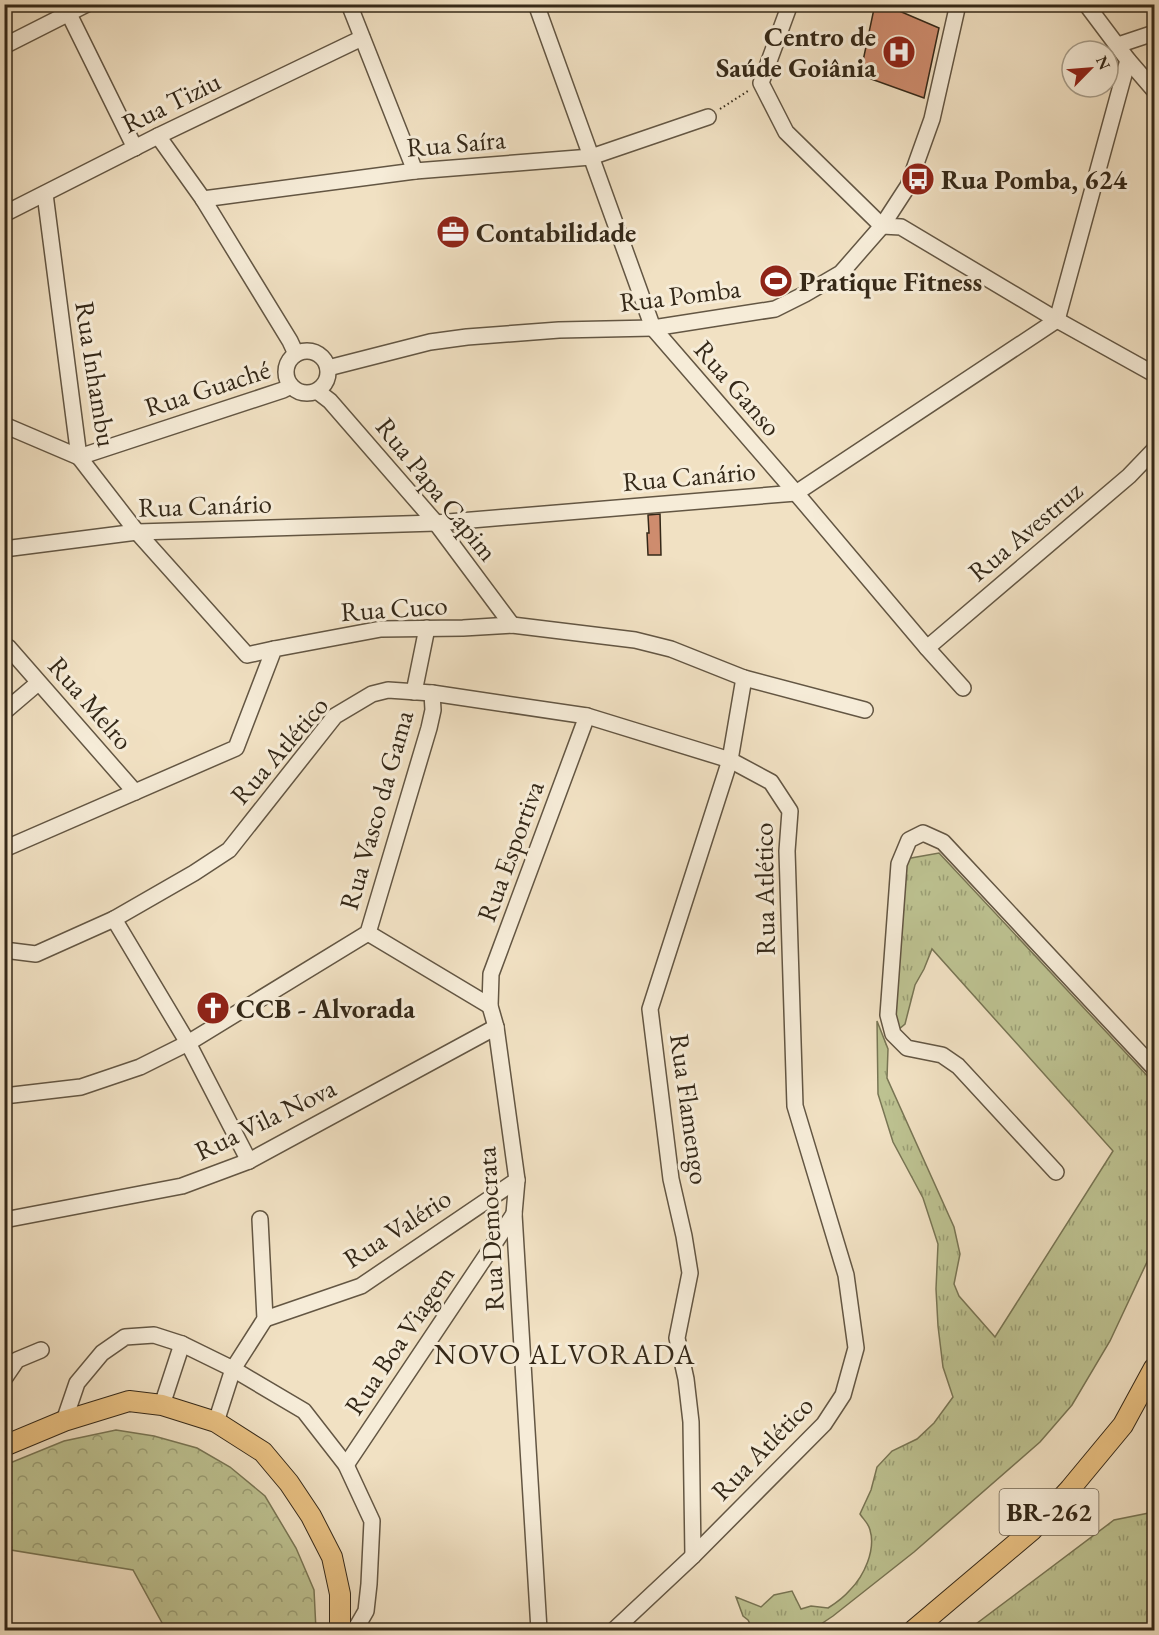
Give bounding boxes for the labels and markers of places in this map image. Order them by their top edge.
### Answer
place label: Centro de Saúde Goiânia [716,19,876,85]
hospital icon: Centro de Saúde Goiânia [881,34,917,70]
bus stop icon: Rua Pomba, 624 [900,161,936,197]
place label: Rua Pomba, 624 [941,162,1128,197]
office icon: Contabilidade [435,214,471,250]
place label: Contabilidade [476,215,636,250]
sports icon: Pratique Fitness [758,263,794,299]
place label: Pratique Fitness [799,264,982,299]
church icon: CCB - Alvorada [195,990,231,1026]
place label: CCB - Alvorada [236,991,415,1026]

